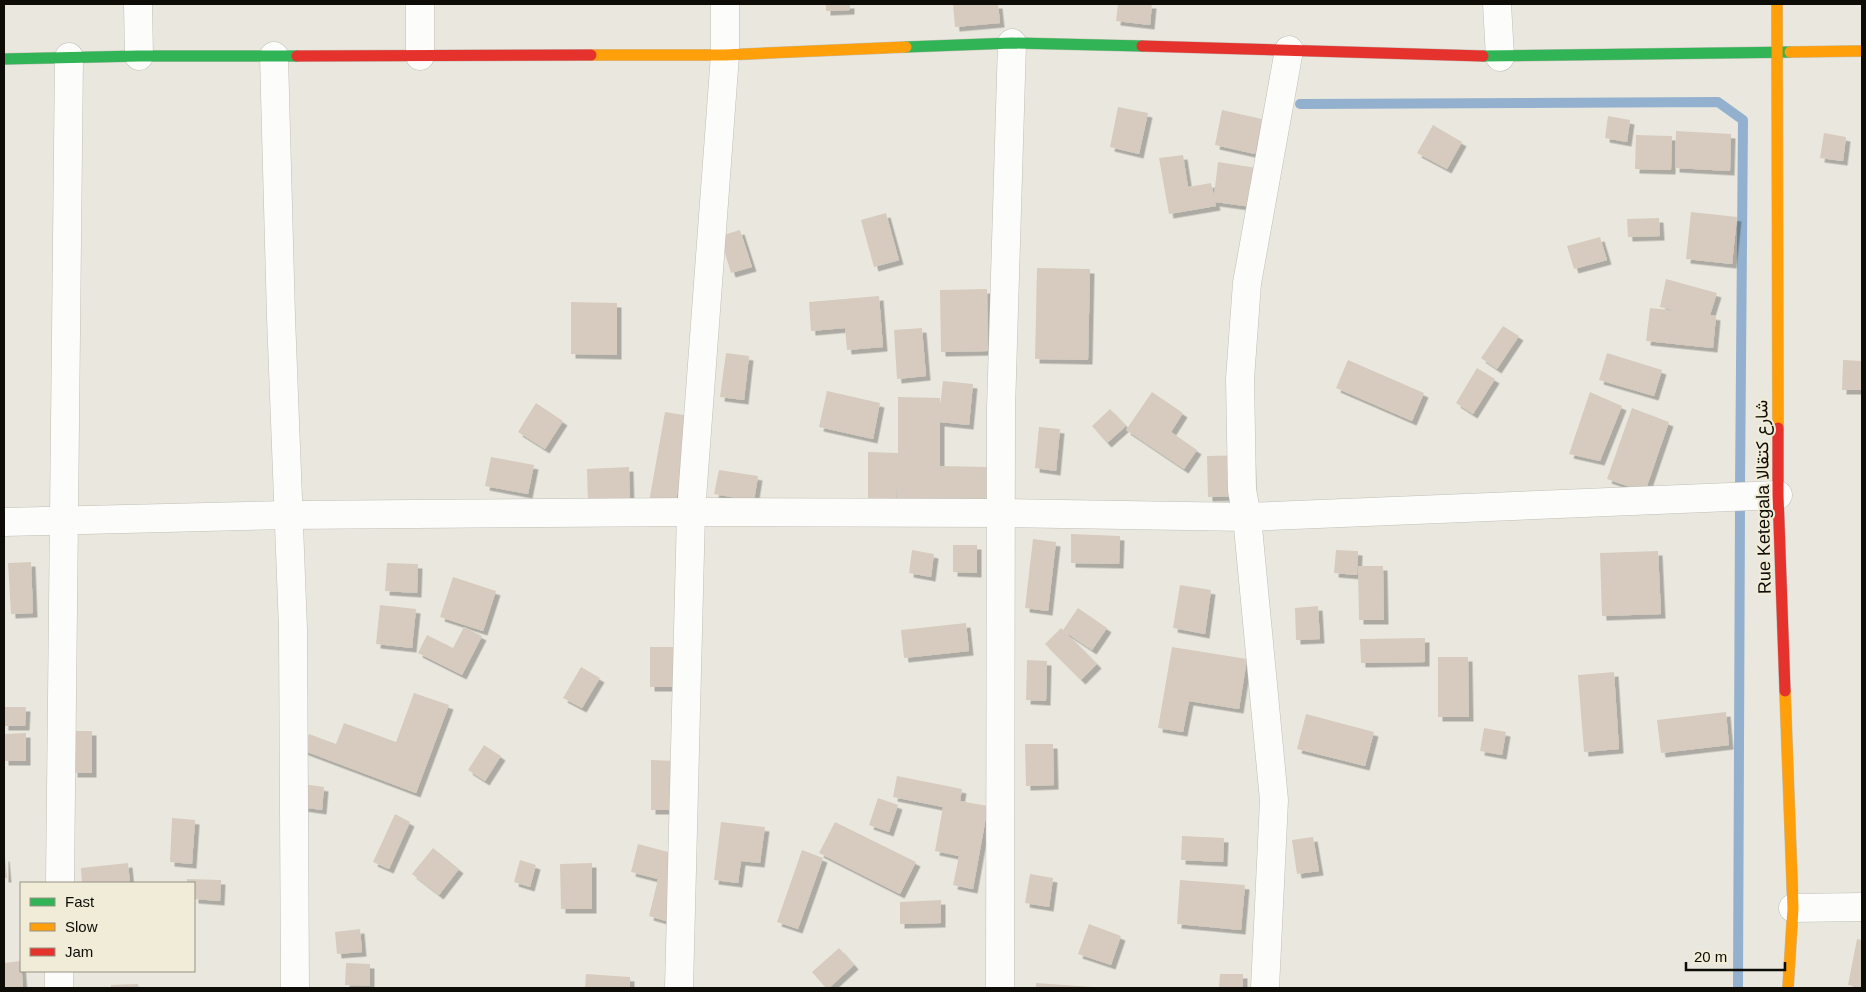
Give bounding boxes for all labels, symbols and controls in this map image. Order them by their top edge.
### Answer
street label: Rue Ketegala شارع كتقالا [1751,400,1777,594]
legend [20,882,195,972]
text: Fast [65,893,95,910]
text: Slow [65,918,98,935]
scale bar [1686,940,1785,972]
text: Jam [65,943,93,960]
text: 20 m [1694,948,1727,965]

